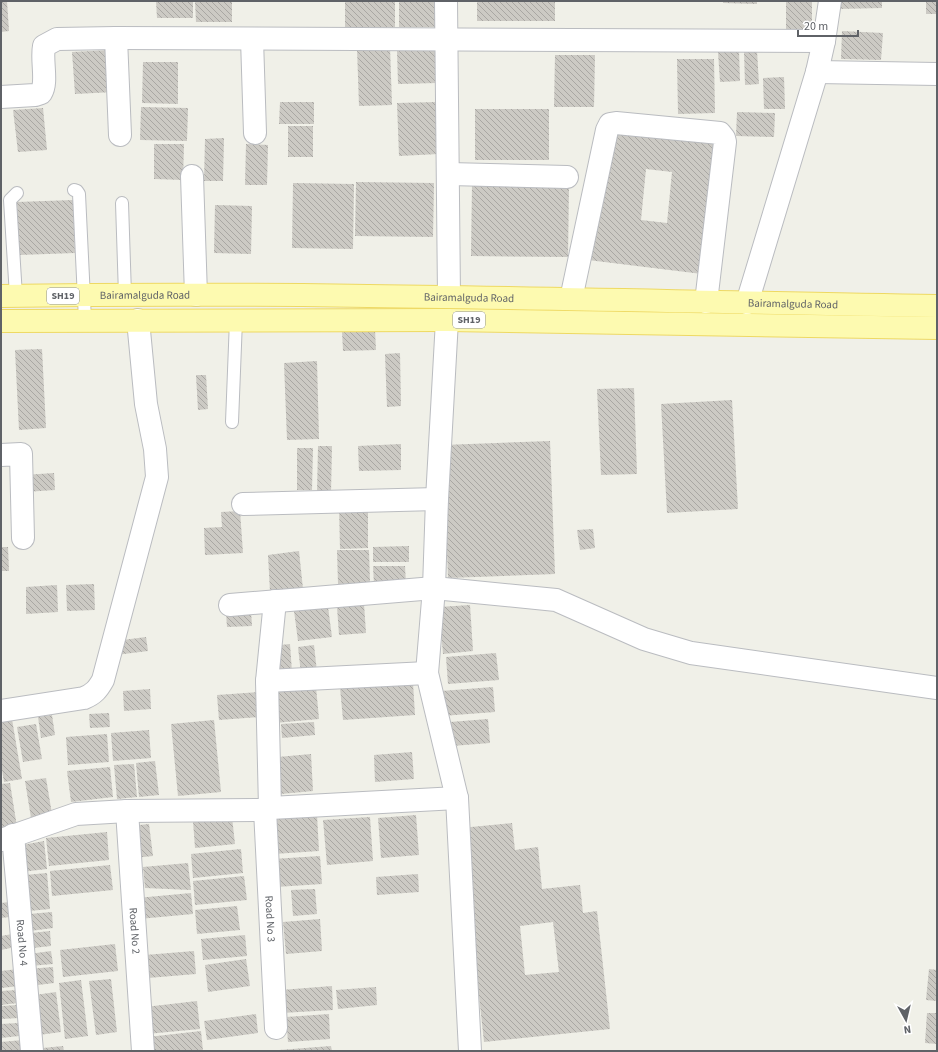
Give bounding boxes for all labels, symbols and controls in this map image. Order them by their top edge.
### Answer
scale bar [798,12,858,38]
text: 20 m [804,18,828,35]
street label: Bairamalguda Road [100,287,190,302]
road number: SH19 [47,288,79,304]
street label: Bairamalguda Road [424,289,514,306]
street label: Bairamalguda Road [748,295,838,312]
road number: SH19 [453,312,485,328]
street label: Road No 3 [262,895,279,943]
street label: Road No 2 [126,907,144,954]
street label: Road No 4 [13,919,32,967]
north arrow [886,1000,926,1040]
text: N [903,1021,912,1037]

